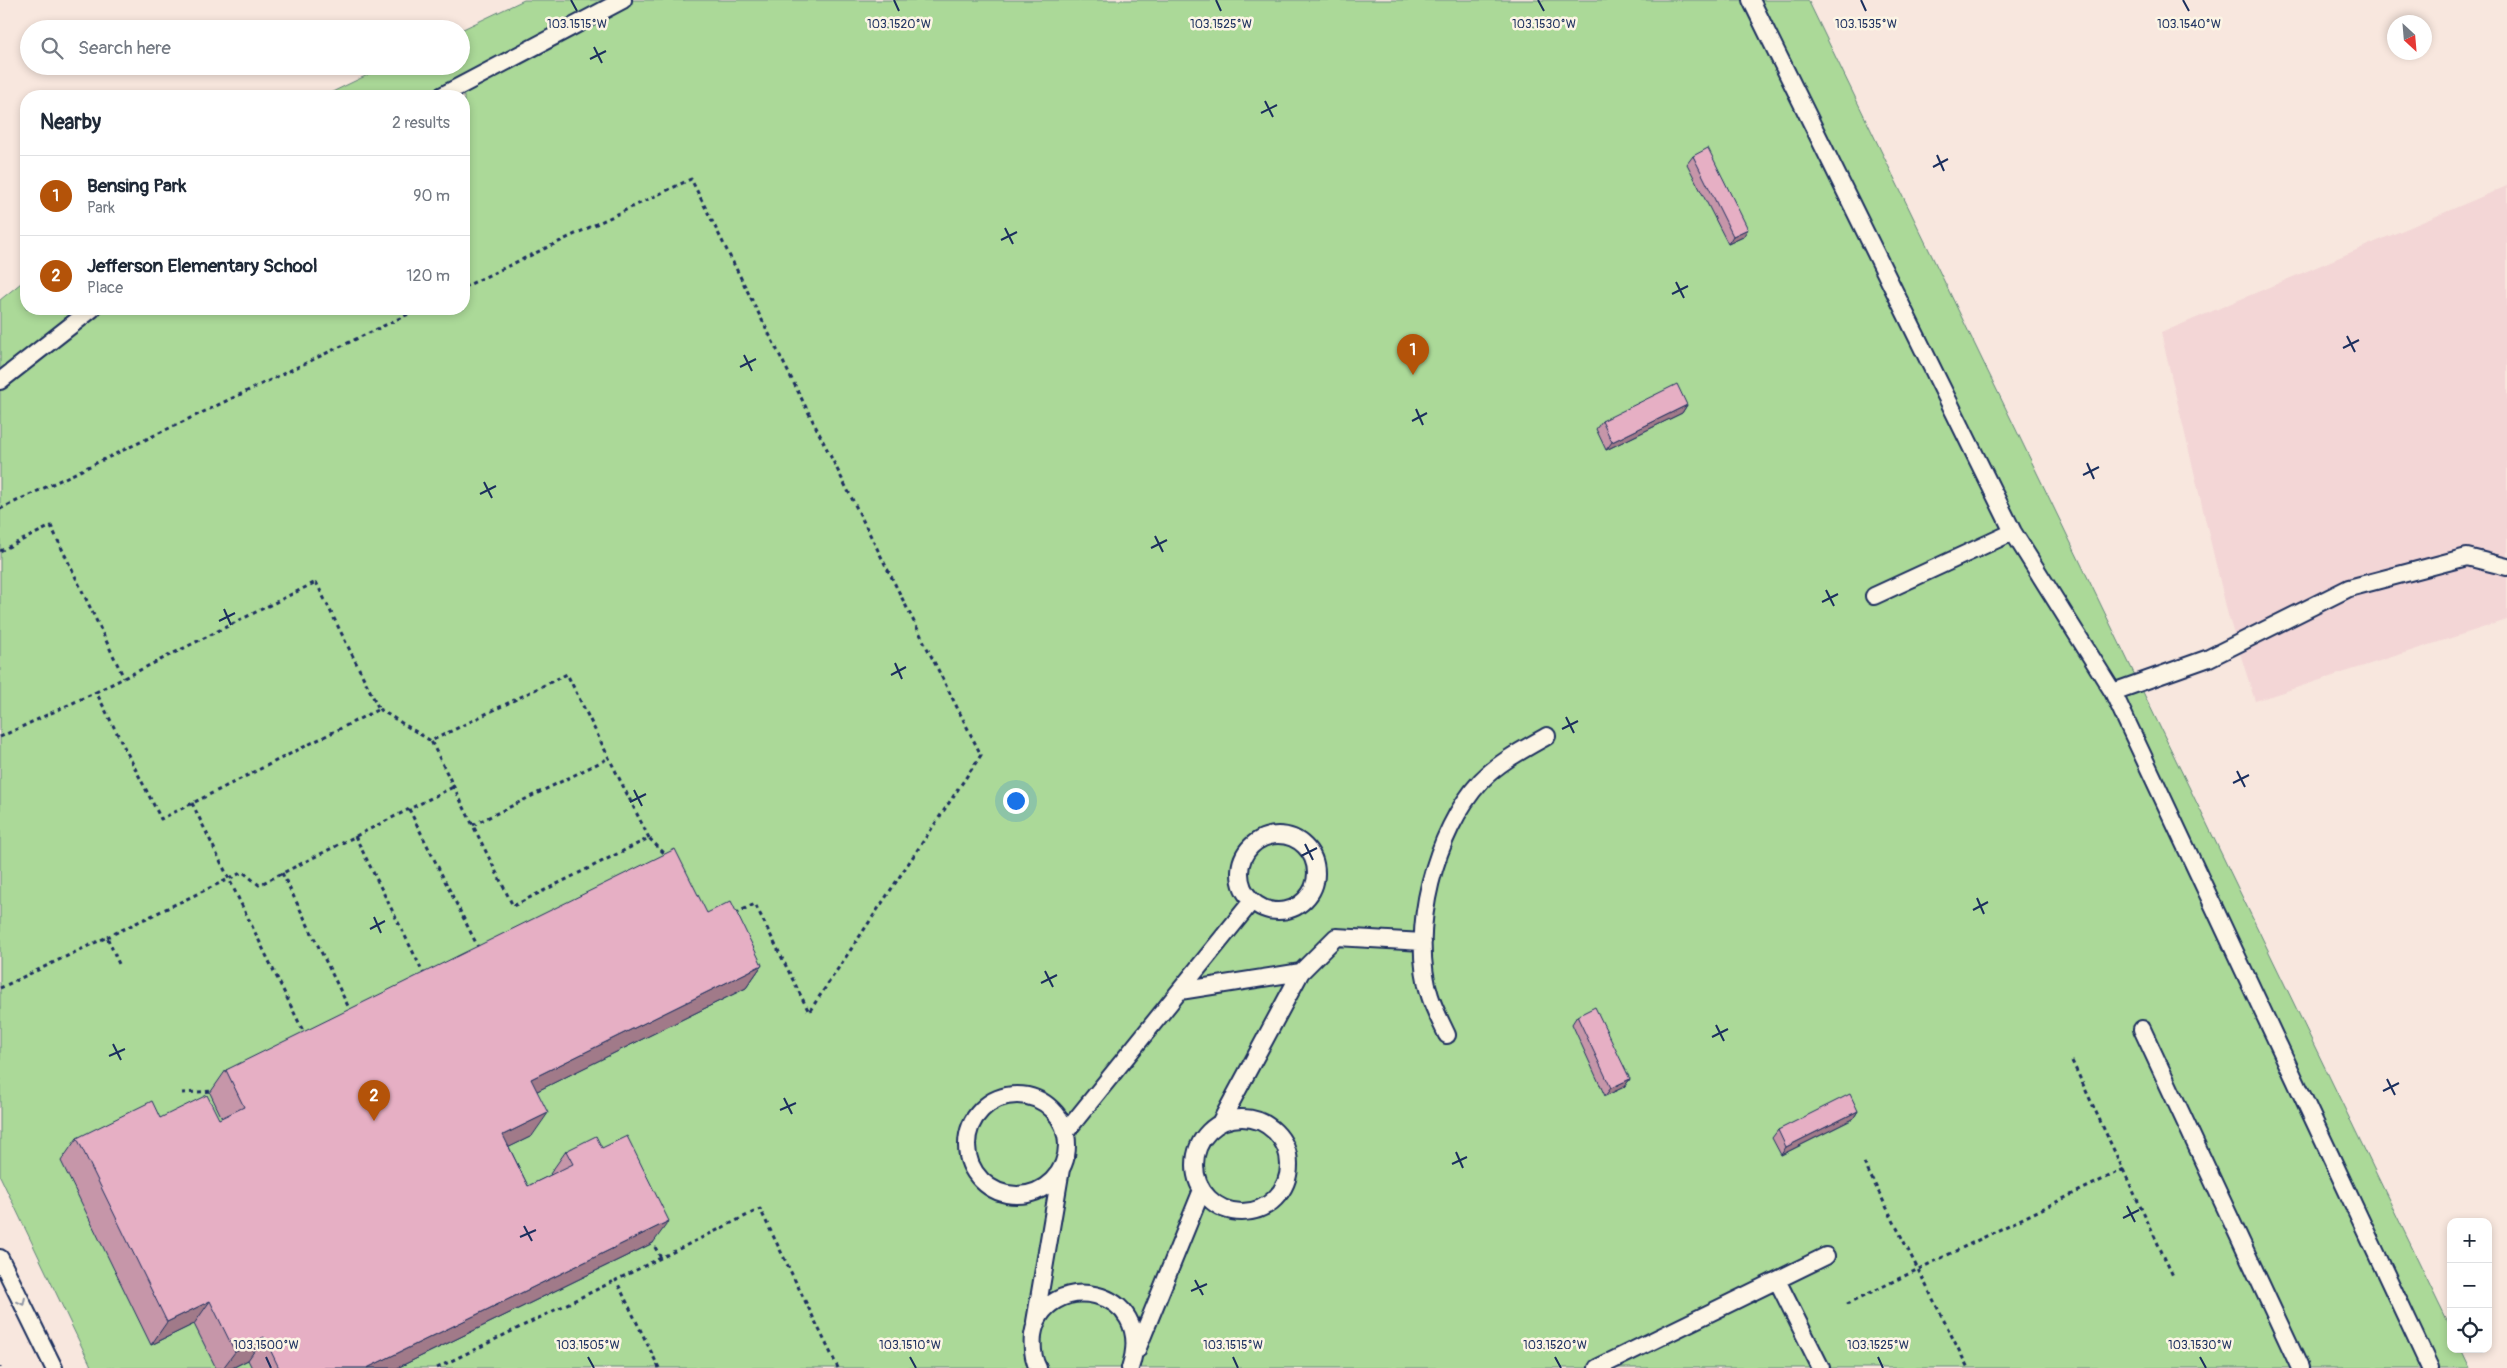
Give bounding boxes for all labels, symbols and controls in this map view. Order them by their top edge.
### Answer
north arrow [2387,15,2432,60]
text: 103.1515°W [547,17,607,32]
text: 103.1520°W [867,17,931,32]
text: 103.1525°W [1190,17,1252,32]
text: 103.1530°W [1512,17,1576,32]
text: 103.1535°W [1835,17,1897,32]
text: 103.1540°W [2157,17,2221,32]
search box [20,20,470,75]
icon: search [38,34,66,62]
text: Search here [78,36,171,60]
text: Nearby [40,109,101,136]
text: 2 results [392,113,450,133]
text: Bensing Park [87,174,187,198]
text: 1 [53,186,59,206]
text: 90 m [413,186,450,206]
text: Park [87,198,115,218]
text: Jefferson Elementary School [87,254,318,278]
text: 2 [52,266,60,286]
text: 120 m [406,266,450,286]
text: Place [87,278,123,298]
pin: 1 [1397,334,1429,375]
your location [1003,788,1029,814]
pin: 2 [358,1080,390,1121]
map controls [2447,1218,2492,1353]
button: + [2447,1218,2492,1263]
button: − [2447,1263,2492,1308]
one-way arrow [15,1297,26,1306]
button: locate [2447,1308,2492,1353]
text: 103.1500°W [233,1338,299,1353]
text: 103.1505°W [556,1338,620,1353]
text: 103.1510°W [879,1338,941,1353]
text: 103.1515°W [1203,1338,1263,1353]
text: 103.1520°W [1523,1338,1587,1353]
text: 103.1525°W [1847,1338,1909,1353]
text: 103.1530°W [2168,1338,2232,1353]

